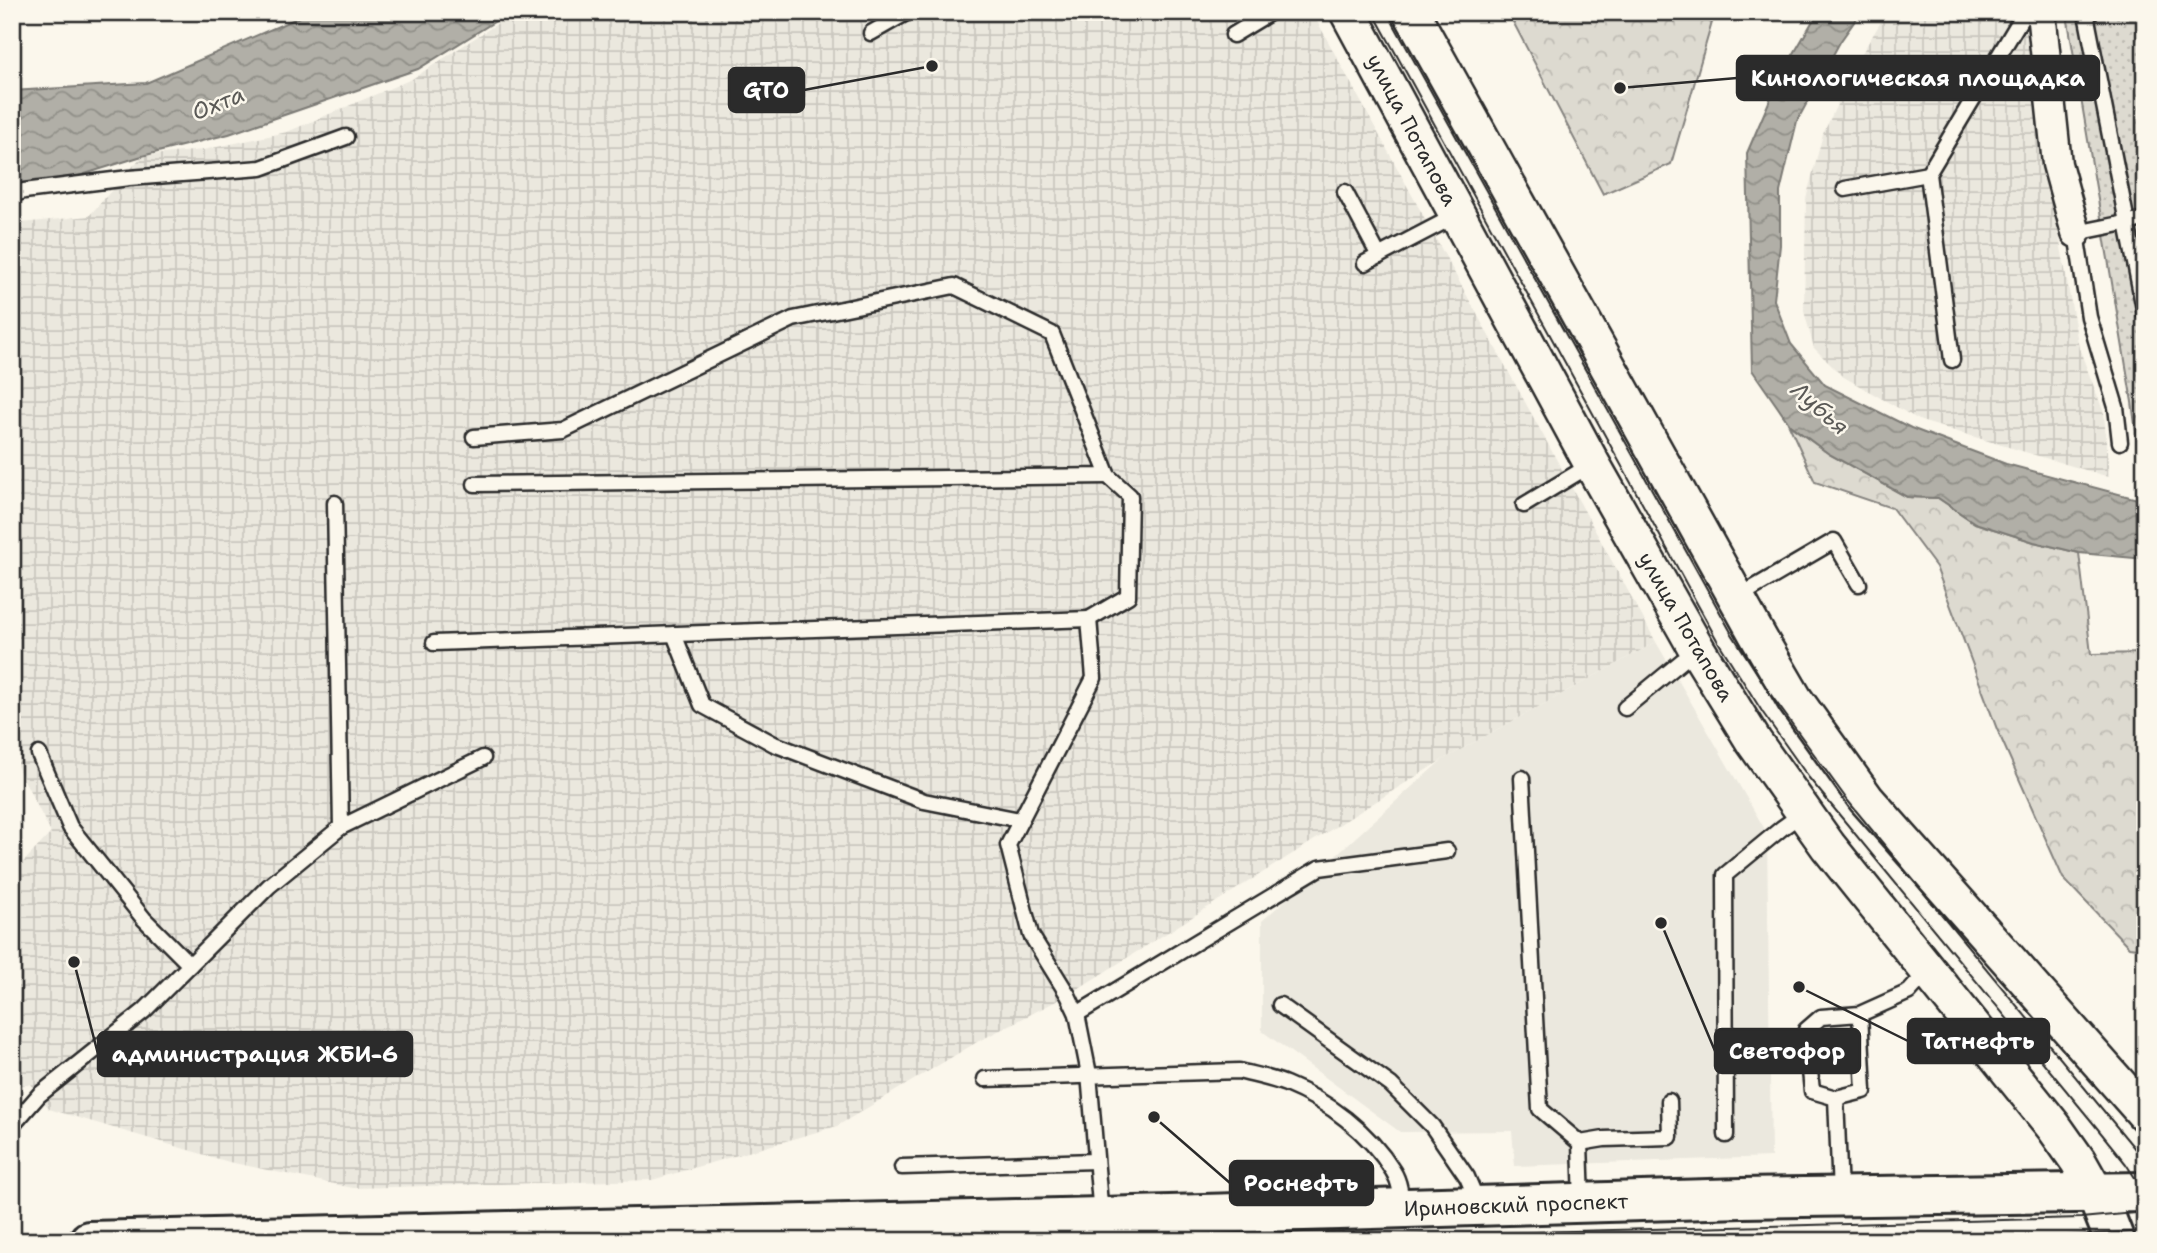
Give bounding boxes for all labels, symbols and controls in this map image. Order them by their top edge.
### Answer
street label: улица Потапова [1360,49,1464,211]
callout: Кинологическая площадка [1737,56,2099,100]
text: Кинологическая площадка [1751,63,2085,93]
callout: GTO [729,68,804,112]
text: GTO [743,75,789,105]
water label: Охта [187,79,249,127]
water label: Лубья [1784,374,1855,441]
street label: улица Потапова [1632,547,1740,707]
callout: Татнефть [1908,1019,2049,1063]
text: Татнефть [1921,1026,2035,1056]
callout: Светофор [1715,1029,1860,1073]
callout: администрация ЖБИ-6 [98,1032,412,1076]
text: Светофор [1729,1036,1846,1066]
text: администрация ЖБИ-6 [112,1039,398,1069]
callout: Роснефть [1230,1161,1373,1205]
text: Роснефть [1244,1168,1358,1198]
street label: Ириновский проспект [1403,1187,1629,1223]

